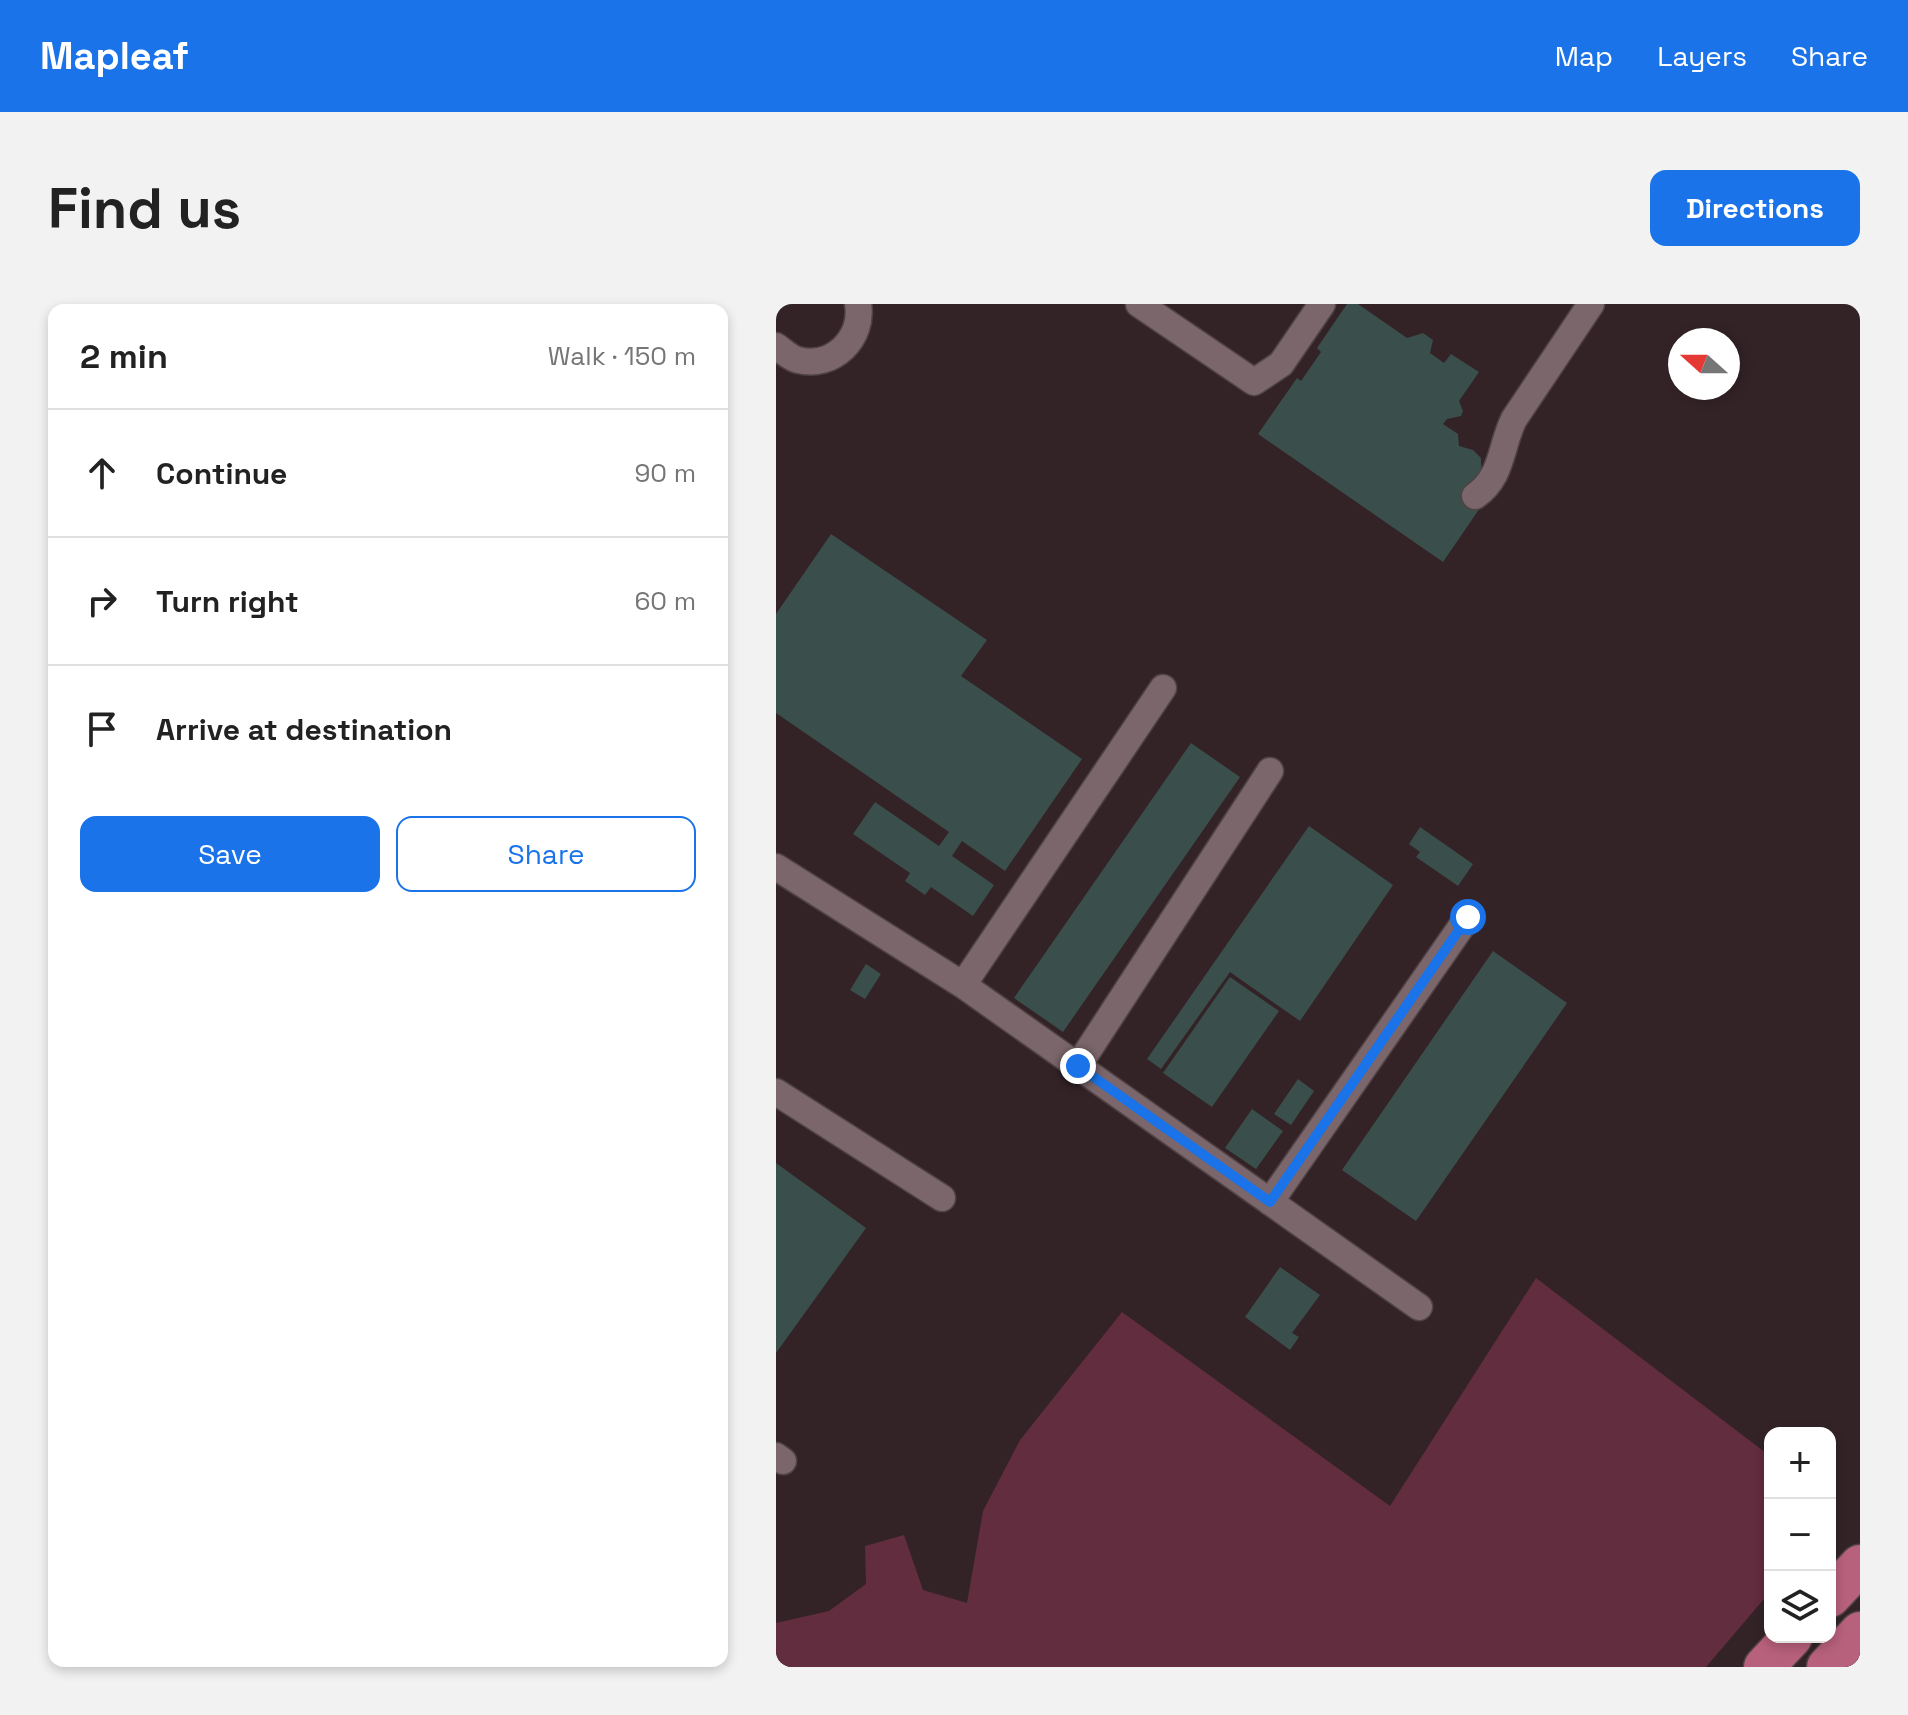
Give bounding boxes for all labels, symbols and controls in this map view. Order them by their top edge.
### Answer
text: Mapleaf [40,32,189,80]
text: Map [1555,38,1613,74]
text: Layers [1657,38,1747,74]
text: Share [1791,38,1868,74]
button: Directions [1650,170,1860,246]
text: Find us [48,173,241,244]
north arrow [1668,328,1740,400]
text: 2 min [80,335,168,378]
text: Walk · 150 m [548,339,696,373]
icon: ahead [80,451,124,495]
text: Continue [156,454,287,493]
text: 90 m [634,456,696,490]
icon: right [80,579,124,623]
text: Turn right [156,582,299,621]
text: 60 m [634,584,696,618]
icon: arrive [80,707,124,751]
text: Arrive at destination [156,710,452,749]
button: Save [80,816,380,892]
button: Share [396,816,696,892]
route start [1450,899,1486,935]
route end [1060,1048,1096,1084]
map controls [1764,1427,1836,1643]
button: + [1764,1427,1836,1499]
button: − [1764,1499,1836,1571]
button: layers [1764,1571,1836,1643]

